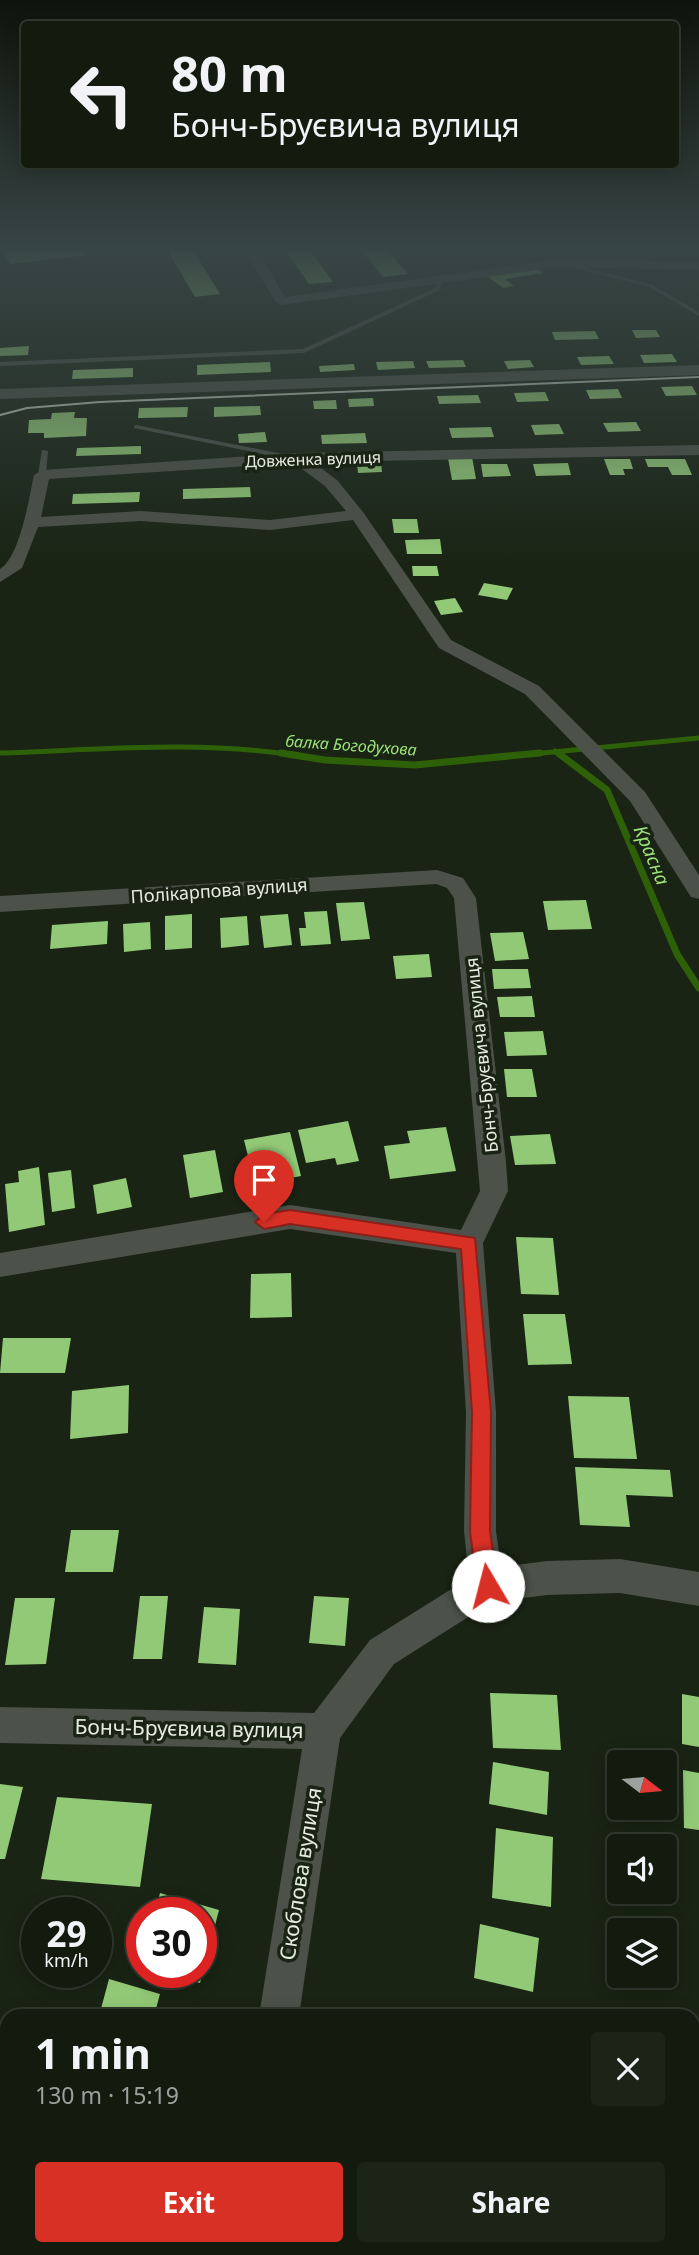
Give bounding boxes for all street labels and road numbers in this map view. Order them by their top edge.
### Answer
street label: Довженка вулиця [245,446,381,472]
street label: Полікарпова вулиця [130,872,308,908]
street label: Бонч-Бруєвича вулиця [459,956,503,1154]
street label: Бонч-Бруєвича вулиця [74,1712,304,1744]
street label: Скоблова вулиця [273,1785,327,1962]

